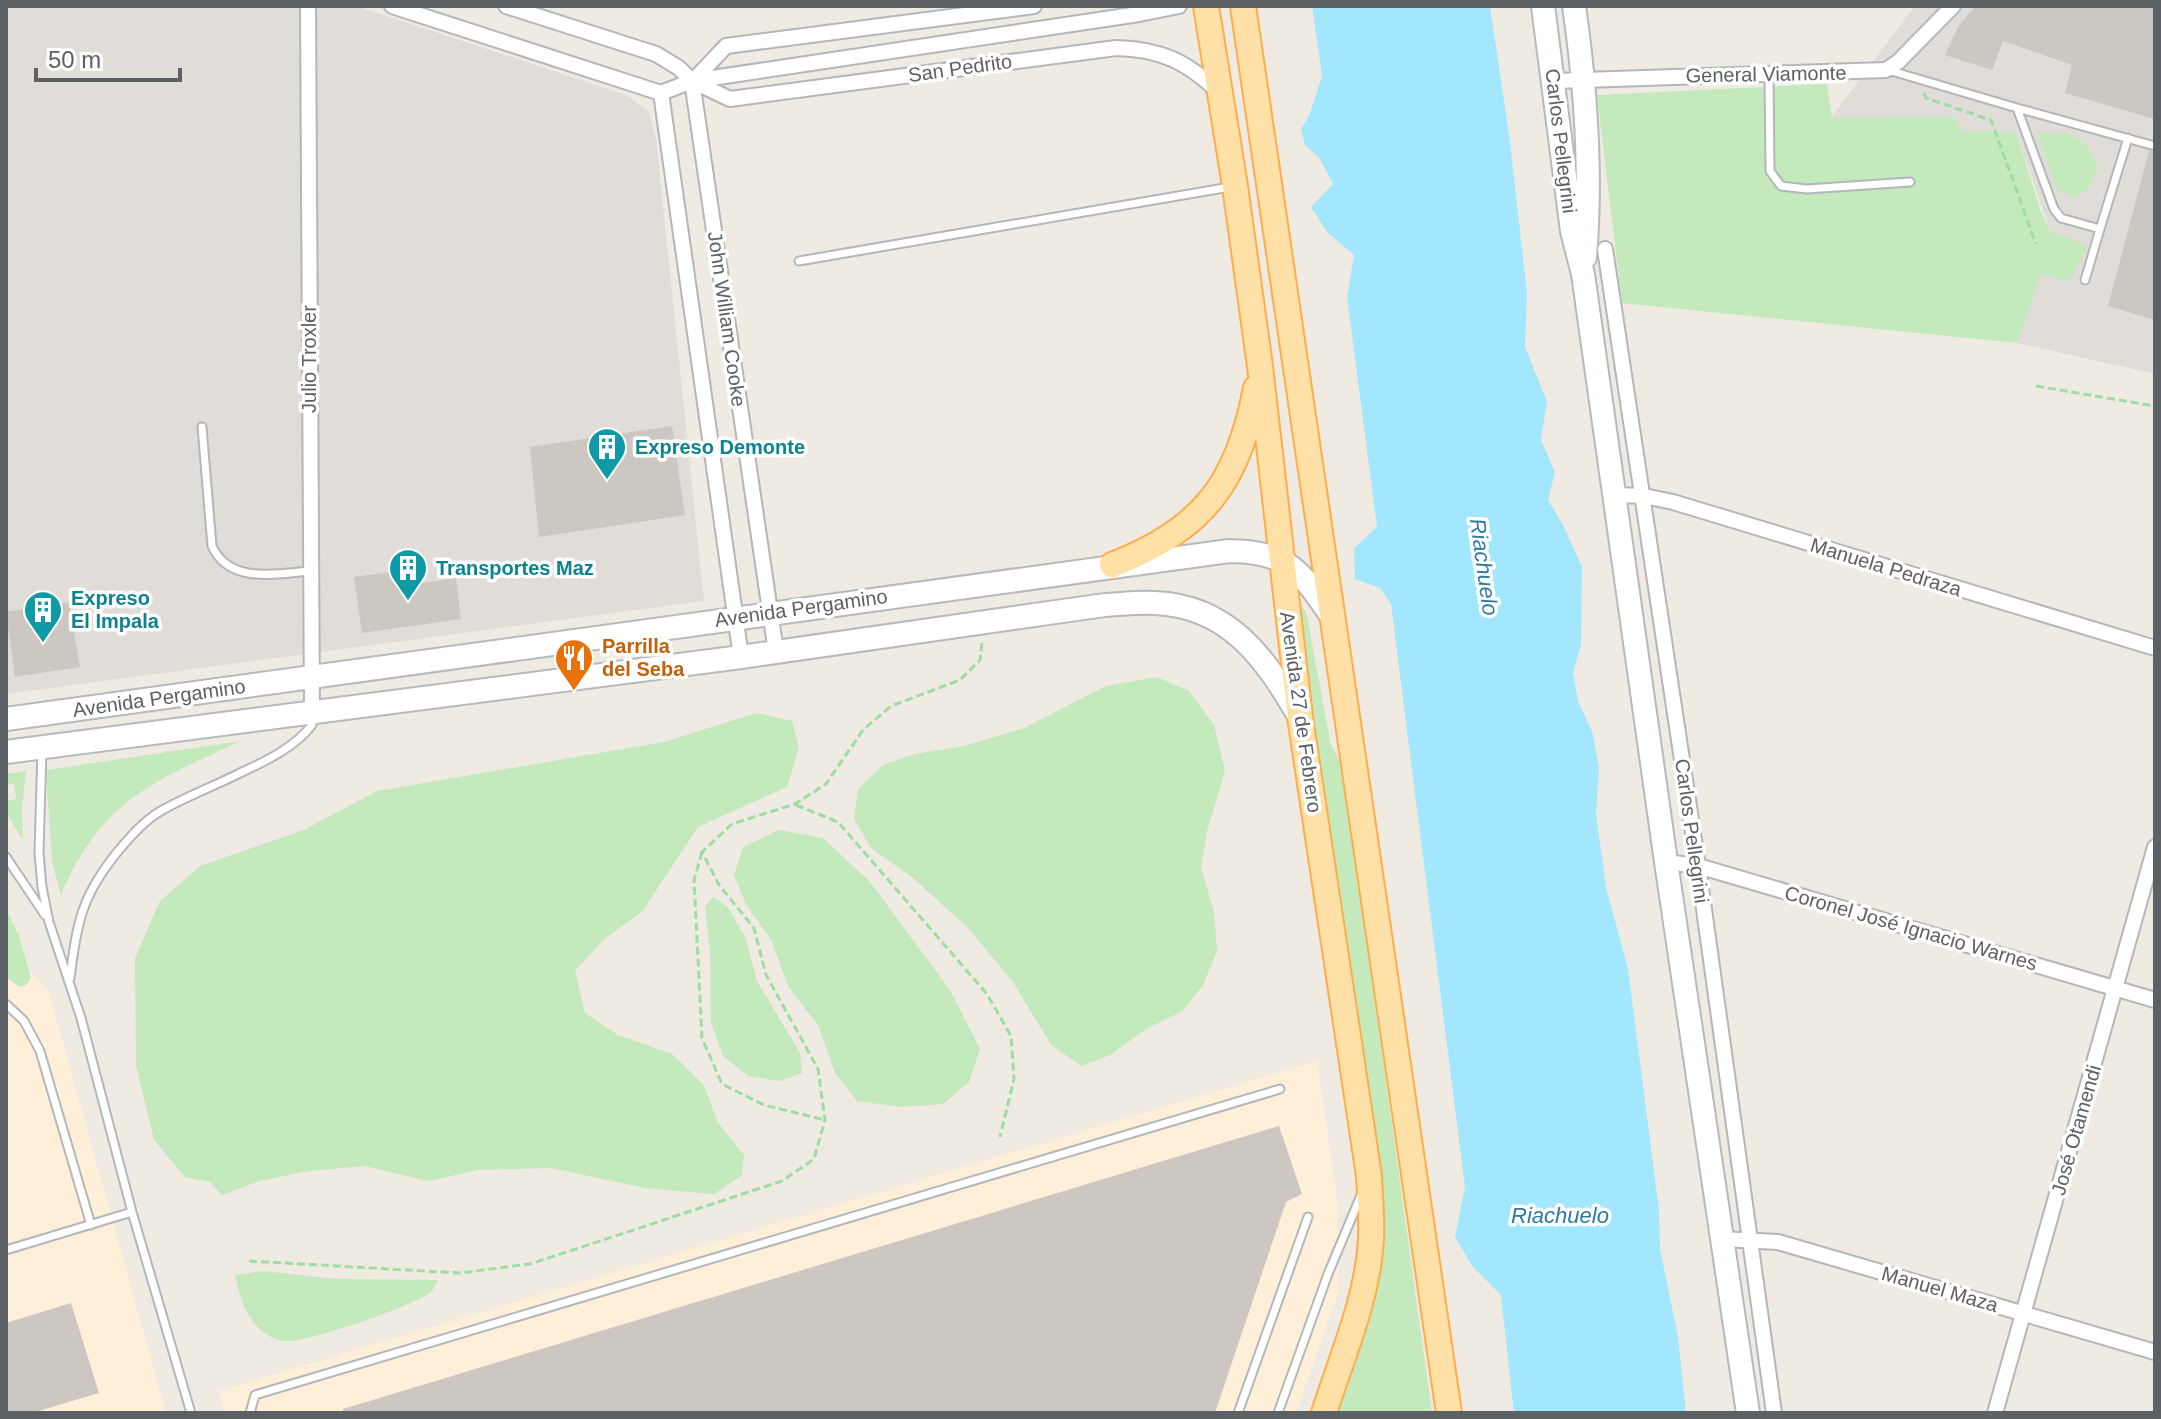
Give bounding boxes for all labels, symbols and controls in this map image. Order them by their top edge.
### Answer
scale bar [36,32,180,82]
text: 50 m [48,46,101,73]
street label: San Pedrito [907,50,1013,86]
street label: General Viamonte [1685,62,1847,86]
street label: Carlos Pellegrini [1541,67,1581,215]
street label: John William Cooke [704,230,750,408]
street label: Julio Troxler [298,305,320,413]
building icon: Expreso Demonte [586,426,628,481]
place label: Expreso Demonte [635,436,805,458]
water label: Riachuelo [1465,517,1503,617]
street label: Manuela Pedraza [1808,534,1965,601]
building icon: Transportes Maz [387,547,429,602]
place label: Transportes Maz [436,557,594,579]
street label: Avenida Pergamino [713,585,889,631]
place label: Expreso El Impala [71,587,160,632]
building icon: Expreso El Impala [22,589,64,644]
street label: Avenida 27 de Febrero [1276,610,1326,814]
place label: Parrilla del Seba [602,635,685,680]
restaurant icon: Parrilla del Seba [553,637,595,692]
street label: Avenida Pergamino [71,675,247,721]
street label: Carlos Pellegrini [1671,757,1713,905]
street label: Coronel José Ignacio Warnes [1782,881,2040,975]
street label: José Otamendi [2047,1062,2105,1198]
water label: Riachuelo [1511,1203,1609,1228]
street label: Manuel Maza [1879,1262,2002,1316]

